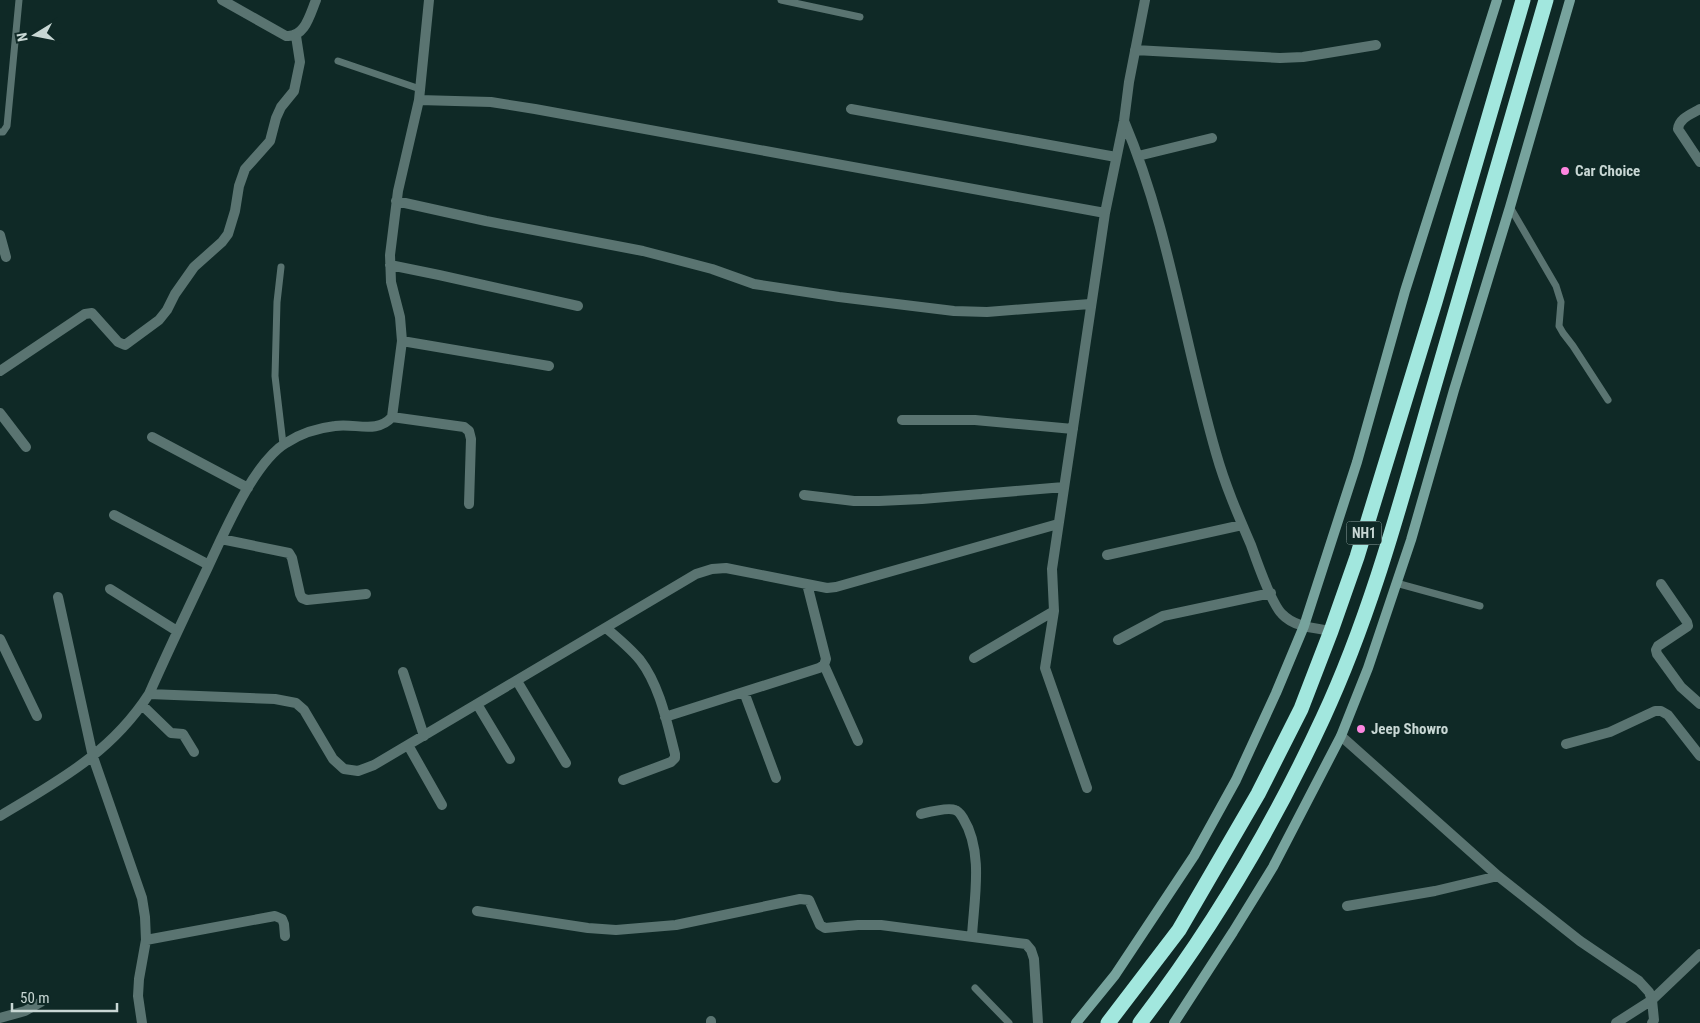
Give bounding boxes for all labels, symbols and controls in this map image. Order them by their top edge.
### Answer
north arrow [10,10,60,60]
text: N [14,32,31,43]
place label: Car Choice [1575,162,1640,180]
marker: Car Choice [1559,165,1571,177]
road number: NH1 [1346,522,1382,544]
place label: Jeep Showro [1371,720,1448,738]
marker: Jeep Showro [1355,723,1367,735]
scale bar [12,980,118,1012]
text: 50 m [20,989,50,1007]

